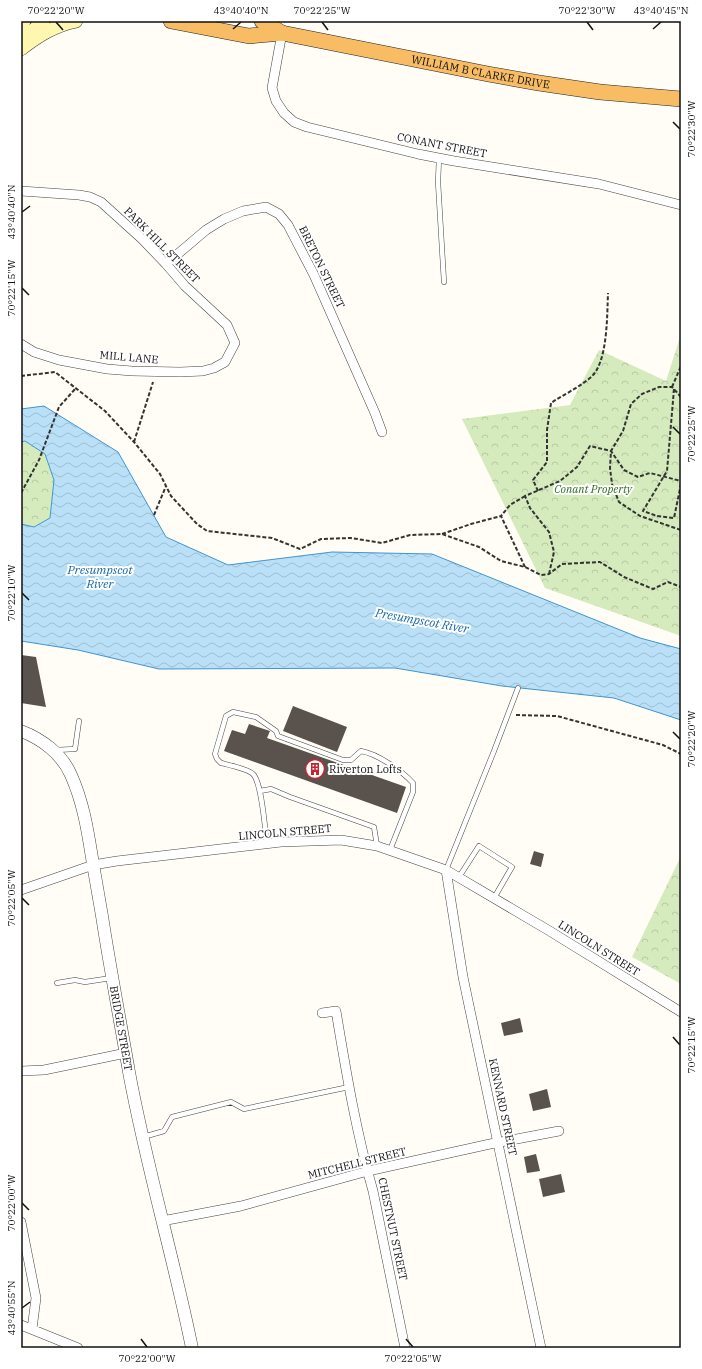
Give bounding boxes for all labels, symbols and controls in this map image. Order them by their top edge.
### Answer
text: 70°22'20"W [27,4,85,17]
text: 43°40'40"N [214,4,269,17]
text: 70°22'25"W [293,4,351,17]
text: 70°22'30"W [558,4,616,17]
text: 43°40'45"N [634,4,689,17]
street label: WILLIAM B CLARKE DRIVE [410,52,551,92]
text: 70°22'30"W [685,100,698,158]
street label: CONANT STREET [396,129,488,161]
text: 43°40'40"N [5,184,18,240]
street label: PARK HILL STREET [121,204,203,286]
street label: BRETON STREET [296,223,348,311]
text: 70°22'15"W [5,259,18,317]
street label: MILL LANE [99,347,159,367]
text: 70°22'25"W [685,405,698,463]
park label: Conant Property [554,482,633,496]
water label: Presumpscot River [66,562,133,591]
text: 70°22'10"W [5,564,18,622]
water label: Presumpscot River [373,605,471,636]
text: 70°22'20"W [685,710,698,768]
building icon: Riverton Lofts [304,758,326,780]
place label: Riverton Lofts [329,762,402,776]
street label: LINCOLN STREET [238,821,332,843]
text: 70°22'05"W [5,869,18,927]
street label: LINCOLN STREET [556,917,642,979]
street label: BRIDGE STREET [107,985,136,1072]
text: 70°22'15"W [685,1016,698,1074]
street label: KENNARD STREET [486,1057,520,1157]
street label: MITCHELL STREET [306,1144,408,1182]
text: 70°22'00"W [5,1174,18,1232]
street label: CHESTNUT STREET [375,1176,411,1282]
text: 43°40'55"N [5,1280,18,1336]
text: 70°22'00"W [118,1352,176,1365]
text: 70°22'05"W [384,1352,442,1365]

